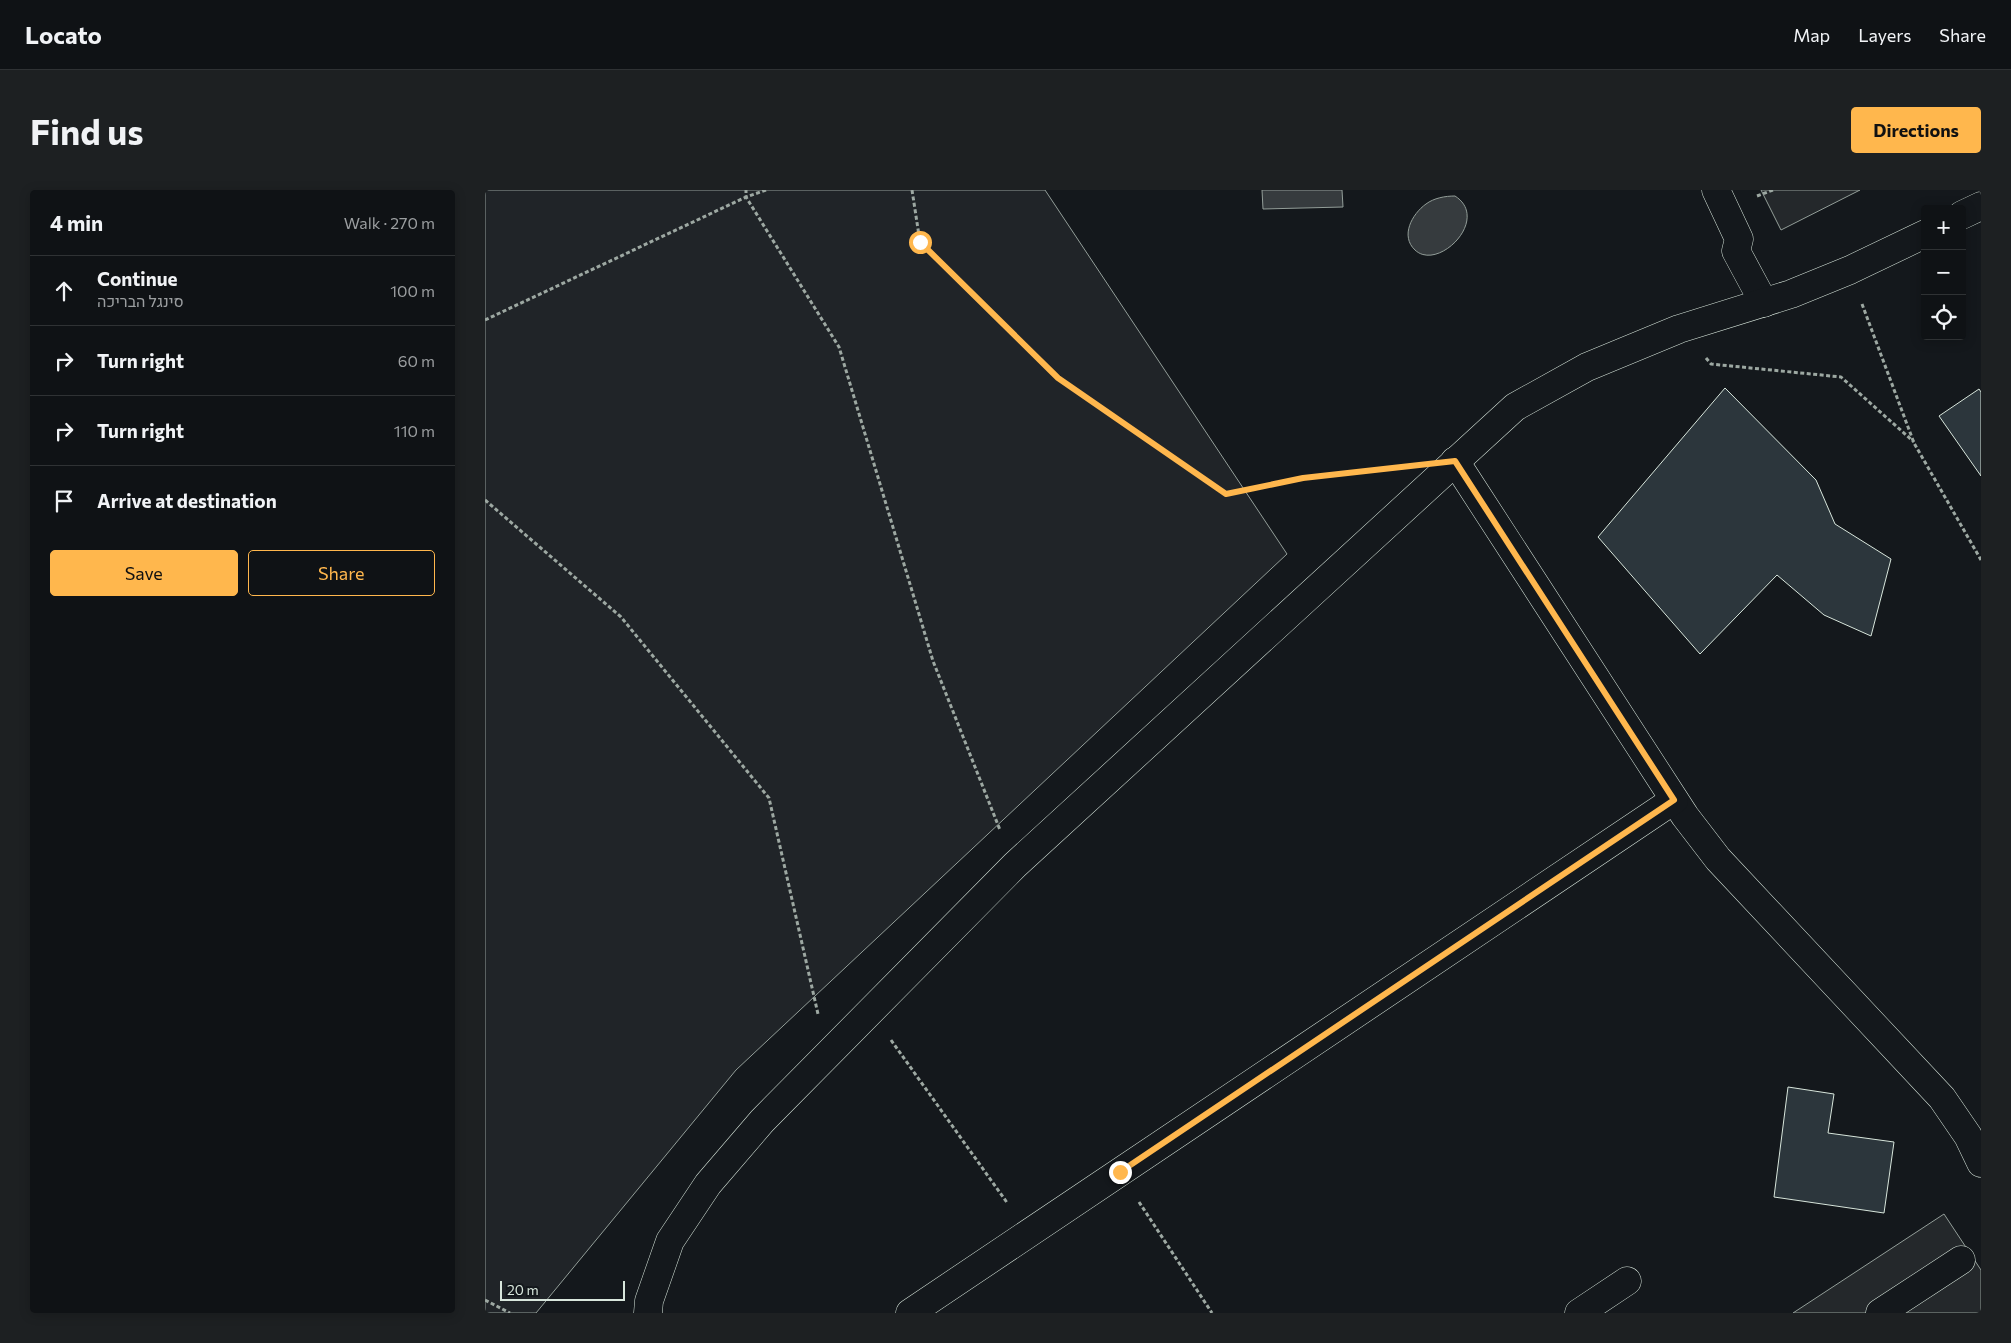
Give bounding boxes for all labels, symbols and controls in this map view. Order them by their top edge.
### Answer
text: Locato [25,20,102,49]
text: Map [1793,24,1830,46]
text: Layers [1858,24,1911,46]
text: Share [1939,24,1986,46]
button: Directions [1851,107,1981,153]
text: Find us [30,109,144,152]
map controls [1921,205,1966,340]
button: + [1921,205,1966,250]
text: 4 min [50,210,103,235]
text: Walk · 270 m [344,213,435,232]
route start [909,231,932,254]
button: − [1921,250,1966,295]
text: Continue [97,267,177,290]
icon: ahead [50,277,78,305]
text: 100 m [390,281,435,300]
text: סינגל הבריכה [97,291,184,310]
button: locate [1921,295,1966,340]
icon: right [50,347,78,375]
text: Turn right [97,349,184,372]
text: 60 m [398,351,435,370]
icon: right [50,417,78,445]
text: Turn right [97,419,184,442]
text: 110 m [394,421,435,440]
icon: arrive [50,487,78,515]
text: Arrive at destination [97,489,277,512]
button: Save [50,550,238,596]
button: Share [248,550,435,596]
route end [1109,1161,1132,1184]
scale bar [500,1278,625,1301]
text: 20 m [507,1281,539,1298]

